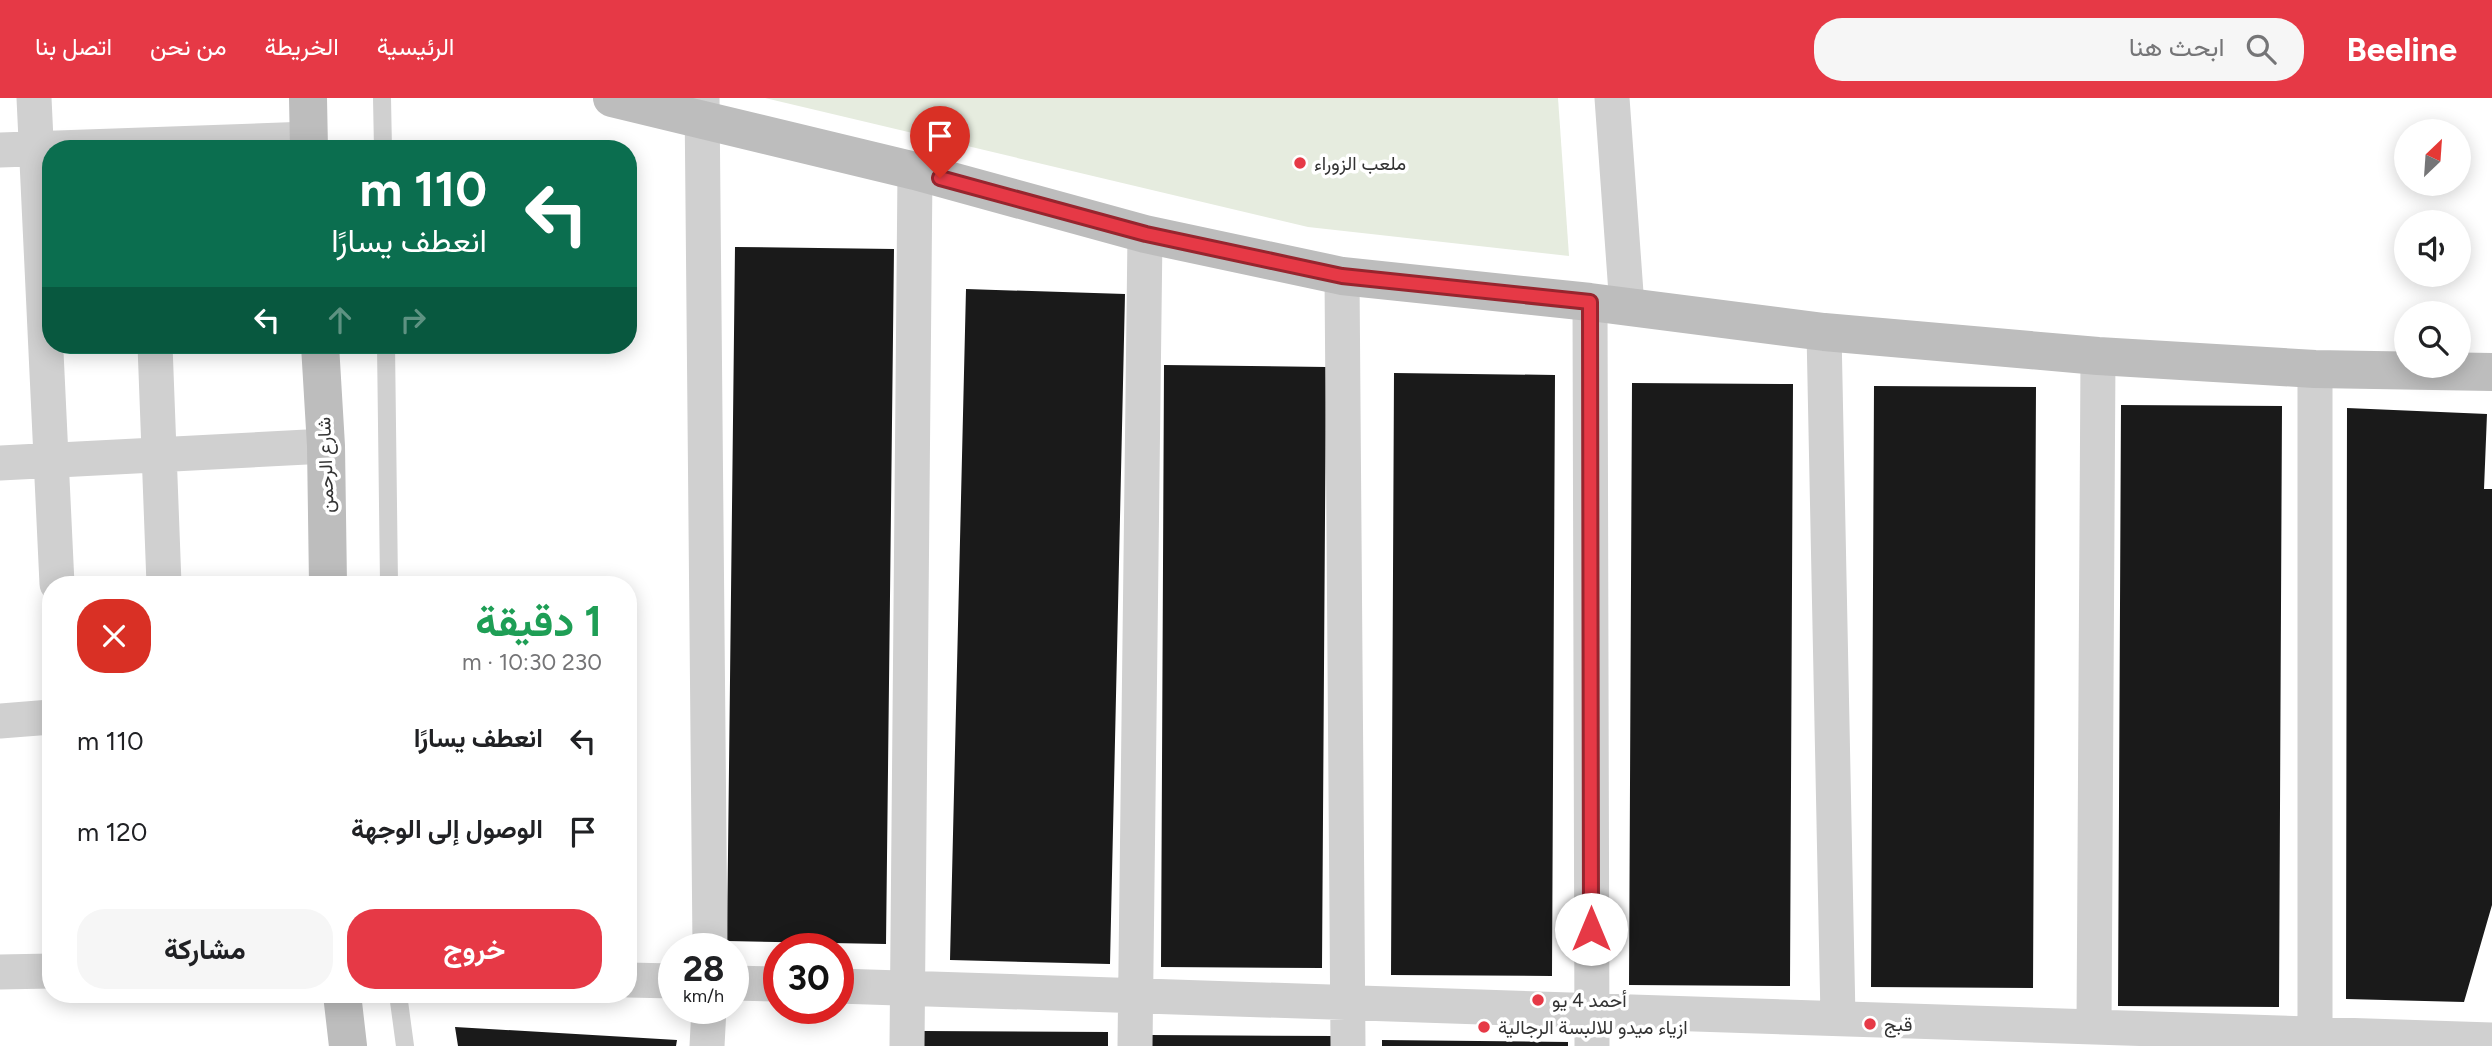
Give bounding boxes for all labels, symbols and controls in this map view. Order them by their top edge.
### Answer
search box [1814,18,2304,81]
icon: search [2242,30,2280,68]
text: Beeline [2346,30,2457,69]
text: ابحث هنا [2129,31,2224,63]
text: اتصل بنا [35,32,112,61]
text: من نحن [150,32,227,61]
text: الخريطة [265,32,339,61]
text: الرئيسية [377,32,454,61]
pin [910,106,970,178]
icon: arrive [921,117,959,155]
north arrow [2394,119,2471,196]
map controls [2394,119,2471,378]
place label: ملعب الزوراء [1314,152,1406,175]
marker: ملعب الزوراء [1292,155,1308,171]
text: 110 m [359,159,487,218]
icon: left [511,168,602,259]
button: sound [2394,210,2471,287]
text: انعطف يسارًا [331,222,487,260]
icon: left [248,301,286,339]
icon: ahead [321,301,359,339]
icon: right [394,301,432,339]
button: search [2394,301,2471,378]
street label: شارع الرحمن [312,417,340,513]
text: 1 دقيقة [475,596,602,647]
button: close [77,599,151,673]
text: 230 m · 10:30 [462,648,602,676]
text: انعطف يسارًا [414,722,543,754]
icon: left [564,722,602,760]
text: 110 m [77,725,144,757]
text: الوصول إلى الوجهة [351,813,543,845]
icon: arrive [564,813,602,851]
text: 120 m [77,816,148,848]
position arrow [1554,892,1628,966]
button: مشاركة [77,909,333,989]
button: خروج [347,909,602,989]
speed limit sign: 30 [763,933,854,1024]
text: 28 [683,948,724,990]
text: km/h [683,985,724,1007]
place label: أحمد 4 يو [1552,989,1627,1012]
marker: أحمد 4 يو [1530,992,1546,1008]
place label: قبج [1884,1013,1912,1038]
place label: ازياء ميدو للالبسة الرجالية [1498,1016,1688,1039]
marker: قبج [1862,1016,1878,1032]
marker: ازياء ميدو للالبسة الرجالية [1476,1019,1492,1035]

